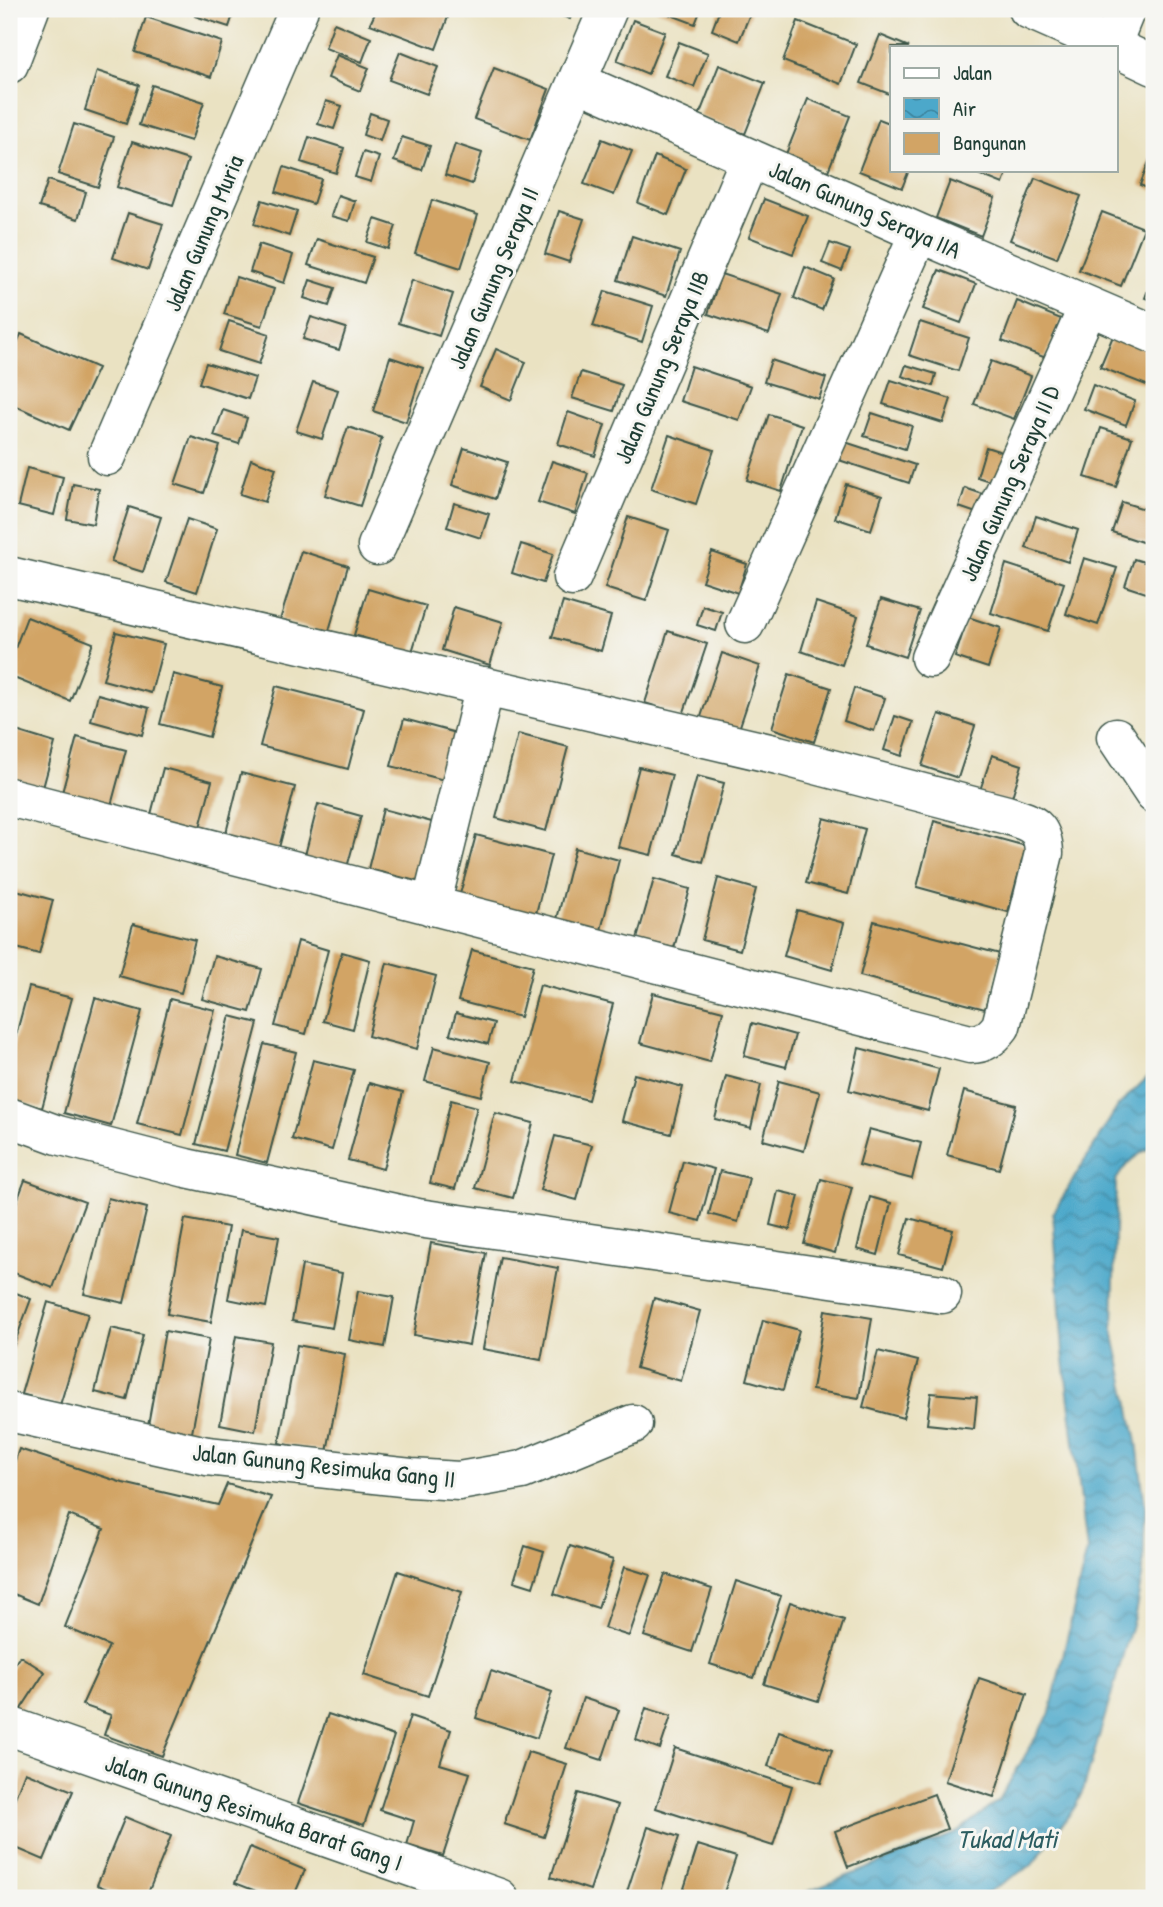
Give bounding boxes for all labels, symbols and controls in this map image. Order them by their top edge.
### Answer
legend [890,46,1118,172]
text: Jalan [953,58,992,87]
text: Air [953,94,976,123]
text: Bangunan [953,128,1026,157]
street label: Jalan Gunung Muria [156,150,250,316]
street label: Jalan Gunung Seraya IIA [764,152,966,266]
street label: Jalan Gunung Seraya II [440,182,546,374]
street label: Jalan Gunung Seraya IIB [606,266,716,468]
street label: Jalan Gunung Seraya II D [951,379,1067,586]
street label: Jalan Gunung Resimuka Gang II [191,1435,457,1495]
street label: Jalan Gunung Resimuka Barat Gang I [101,1746,407,1878]
water label: Tukad Mati [957,1821,1059,1856]

